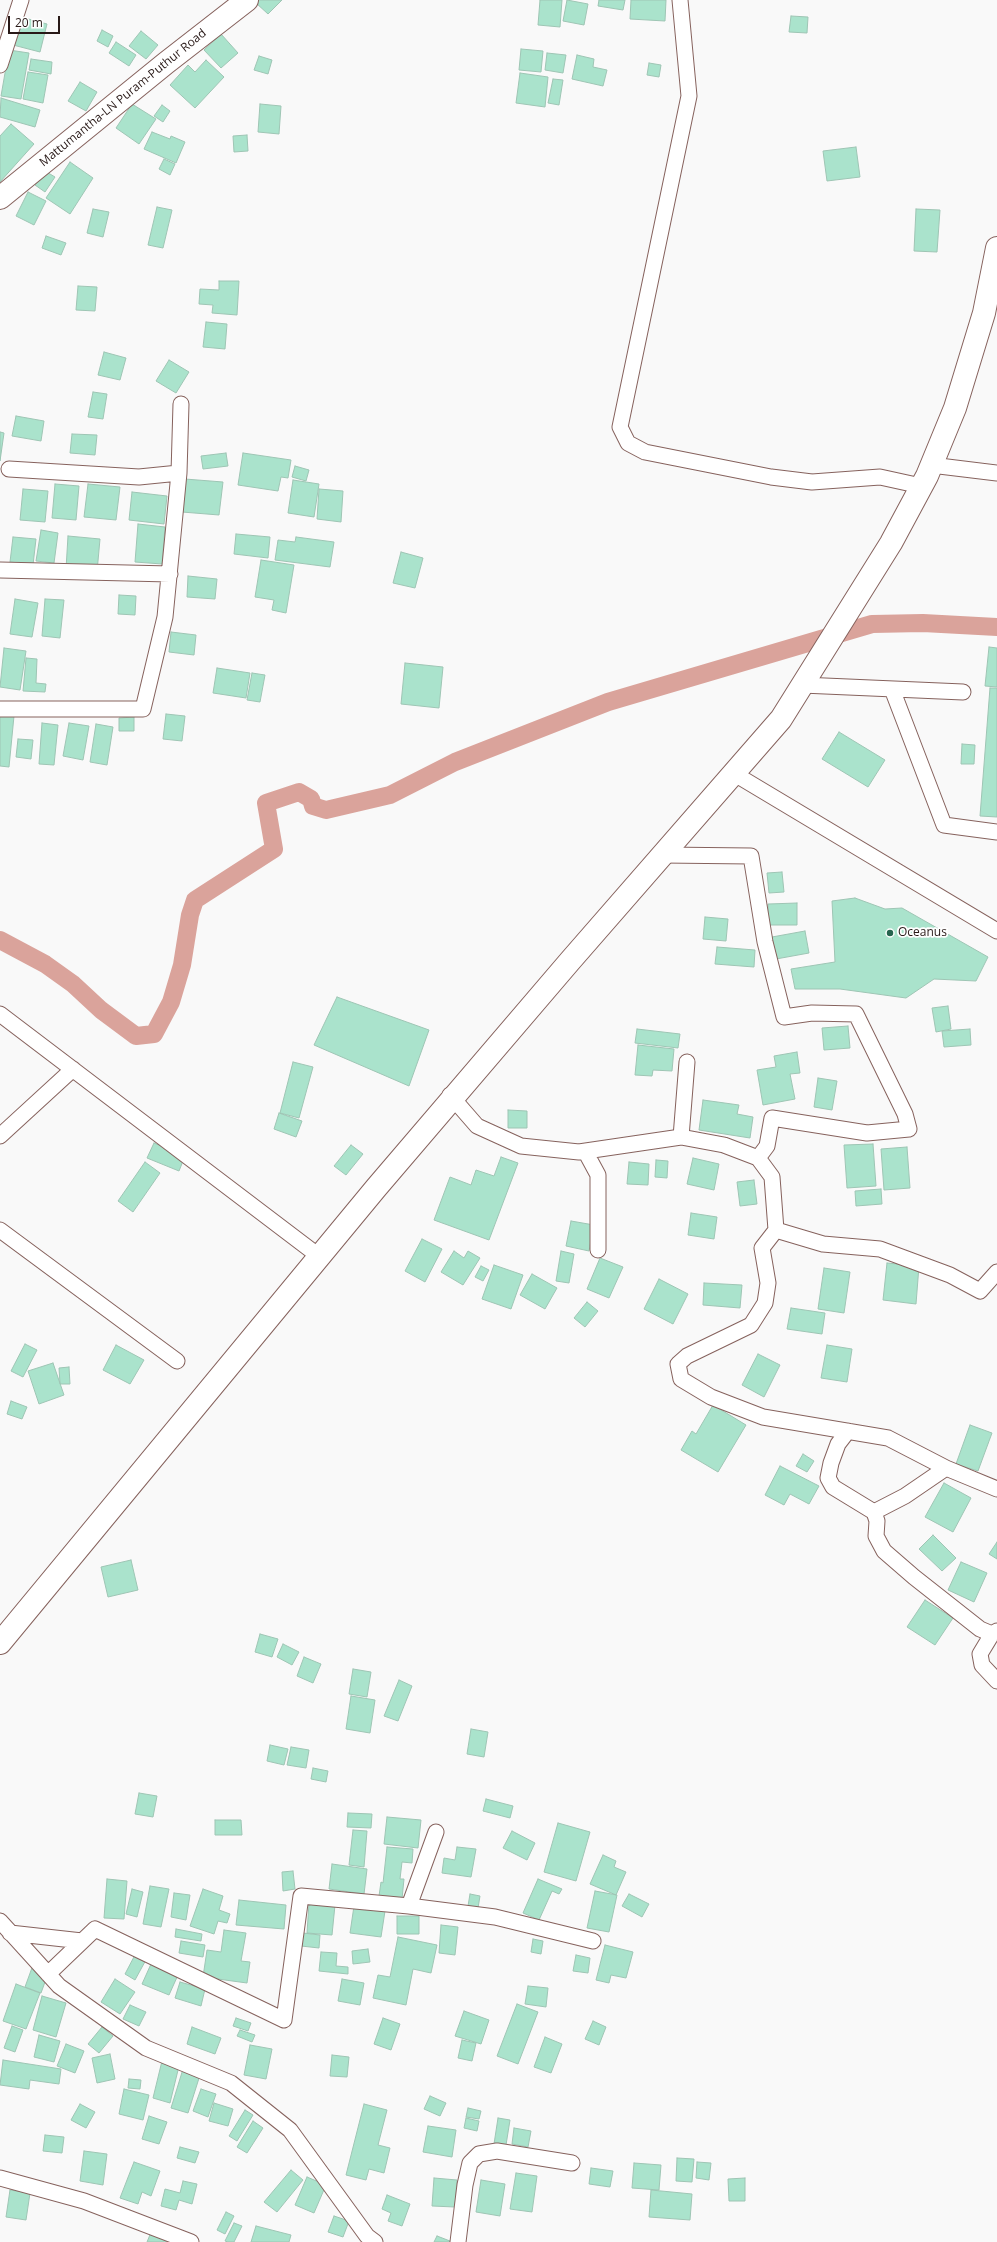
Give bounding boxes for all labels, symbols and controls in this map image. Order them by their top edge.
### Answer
scale bar [10,8,62,34]
text: 20 m [15,14,43,31]
street label: Mattumantha-LN Puram-Puthur Road [37,26,209,170]
place label: Oceanus [898,926,947,940]
marker: Oceanus [885,928,895,938]

